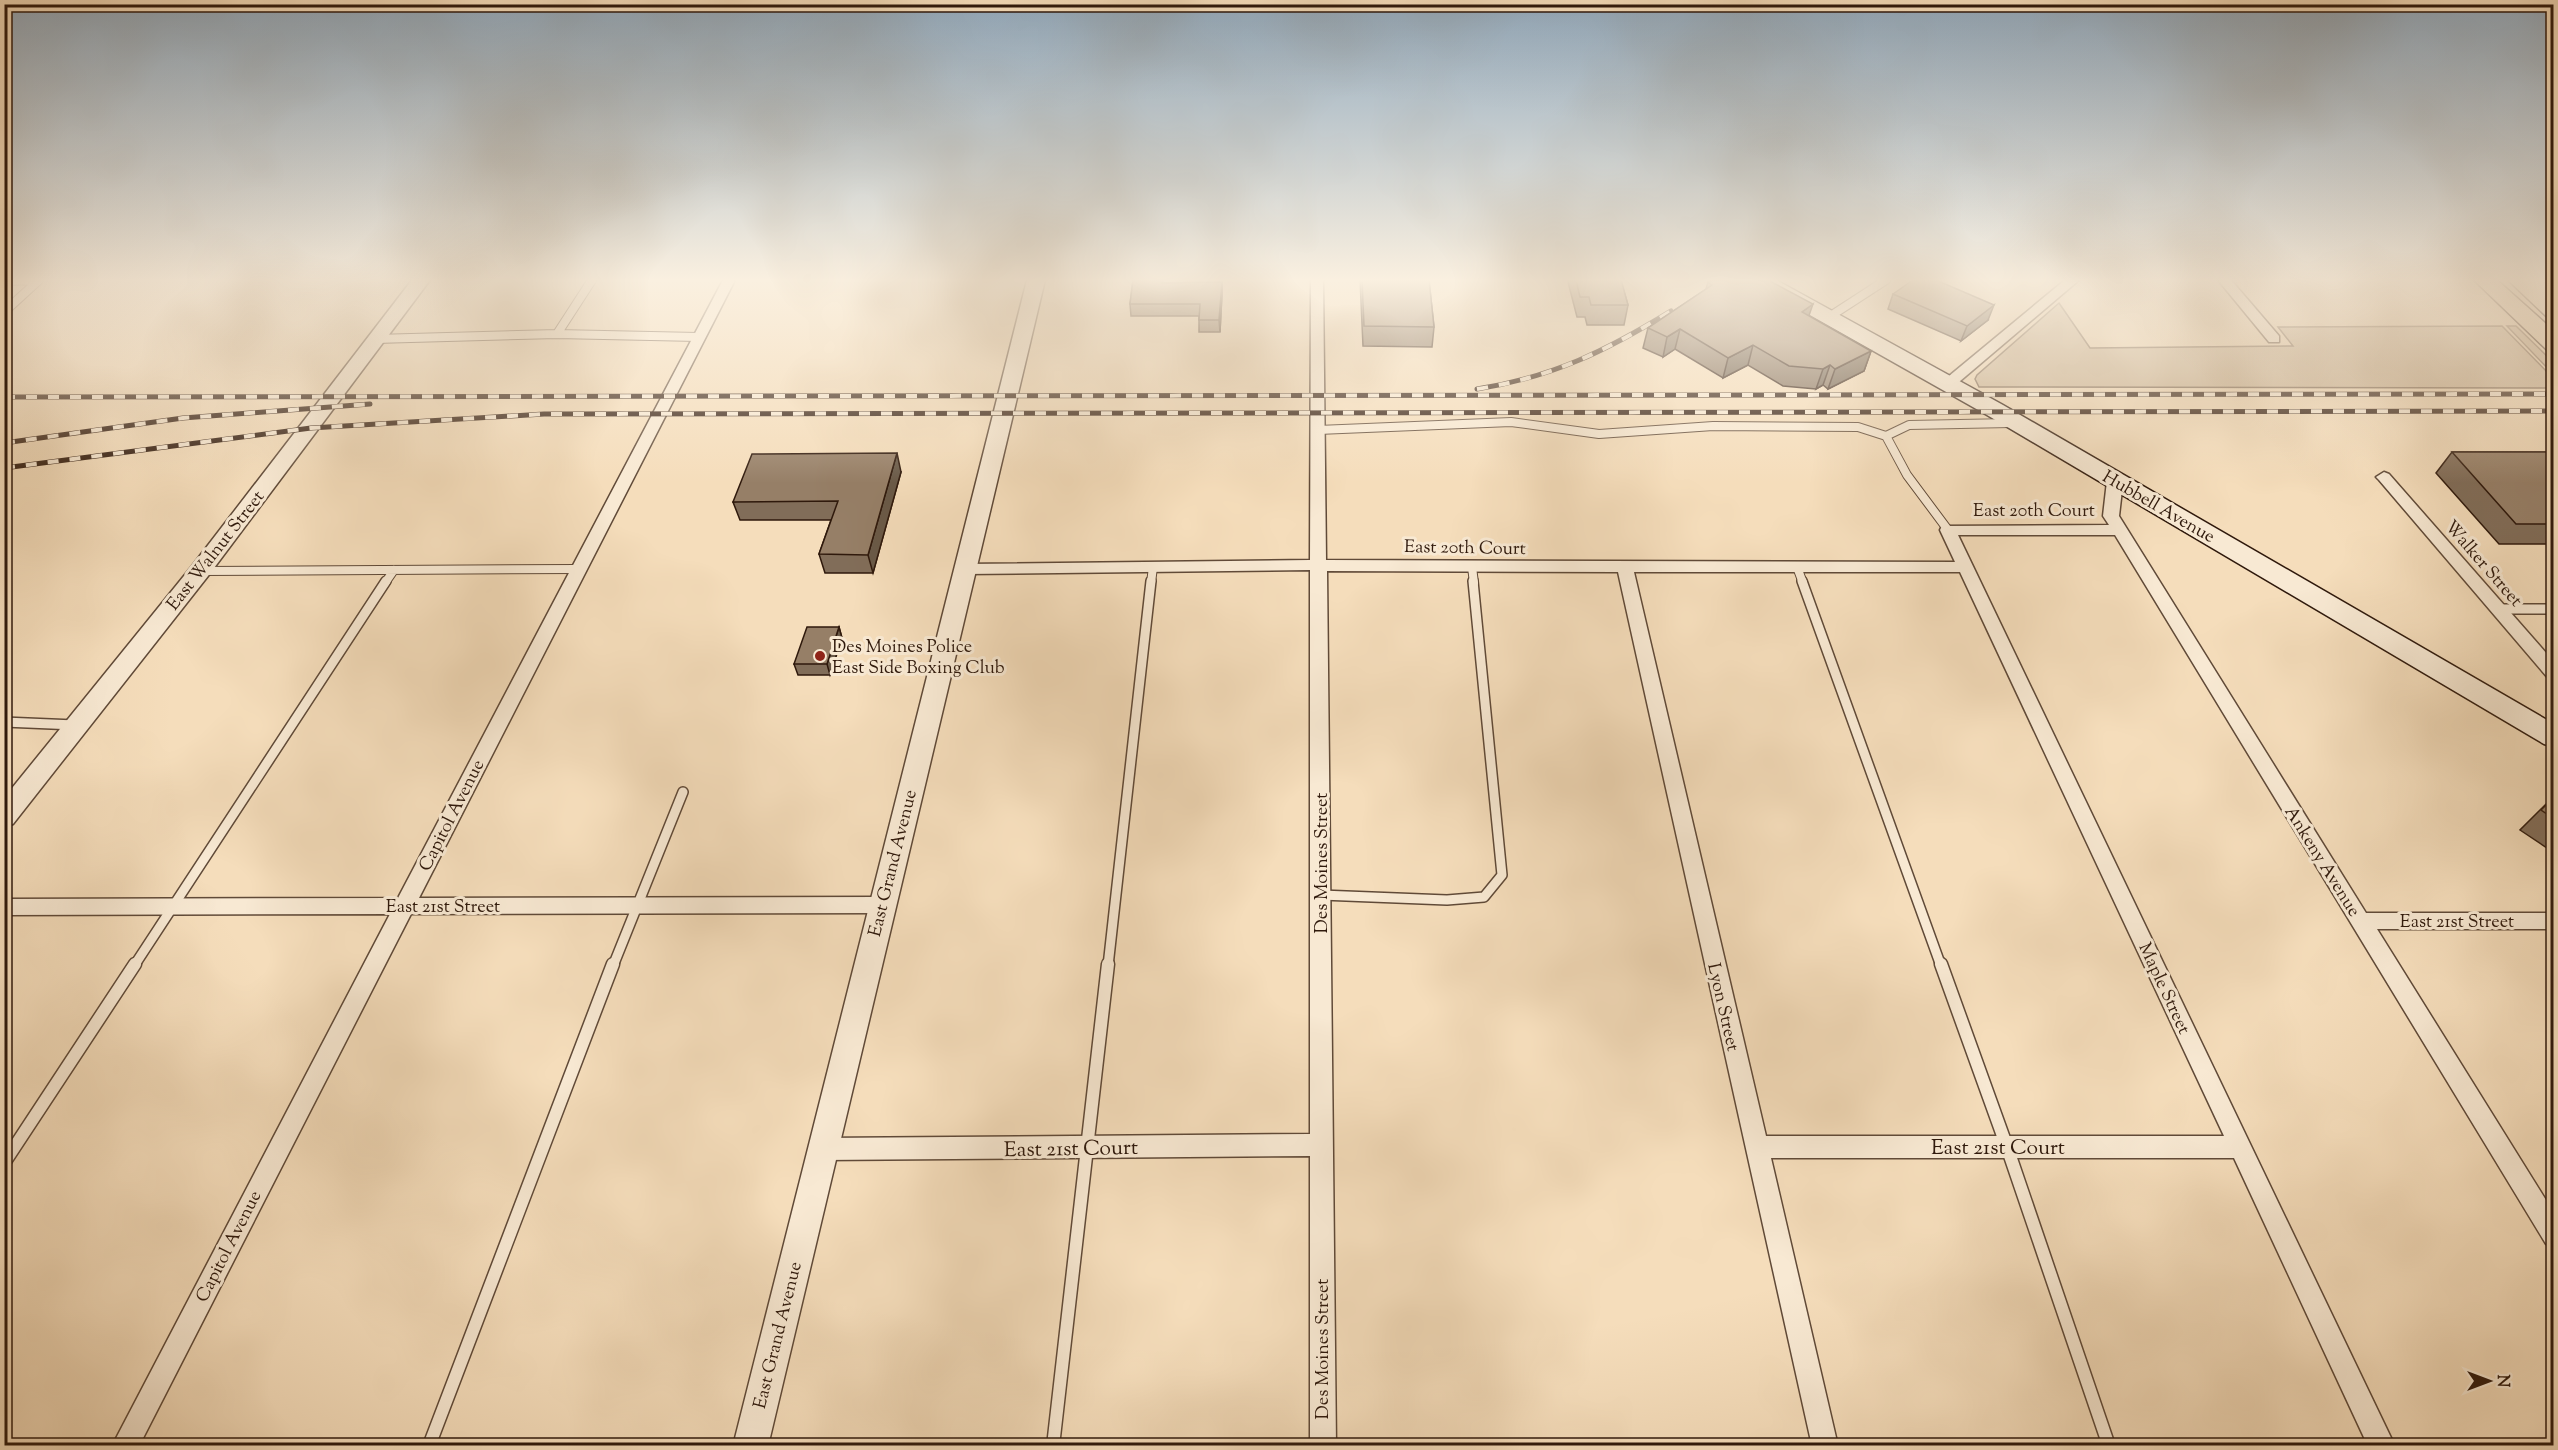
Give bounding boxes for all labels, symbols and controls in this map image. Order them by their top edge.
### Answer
street label: Hubbell Avenue [2097,465,2219,551]
street label: East Walnut Street [161,486,272,617]
street label: East 20th Court [1973,499,2095,525]
street label: Walker Street [2437,515,2528,613]
street label: East 20th Court [1404,535,1526,563]
place label: Des Moines Police East Side Boxing Club [832,635,1005,682]
marker: Des Moines Police East Side Boxing Club [813,649,827,663]
street label: Capitol Avenue [413,756,492,876]
street label: East Grand Avenue [863,787,925,940]
street label: Des Moines Street [1310,792,1336,934]
street label: Ankeny Avenue [2277,802,2366,922]
street label: East 21st Street [386,895,500,921]
street label: East 21st Street [2400,910,2514,936]
street label: Maple Street [2131,939,2196,1039]
street label: Lyon Street [1699,961,1745,1054]
street label: East 21st Court [1004,1134,1138,1166]
street label: East 21st Court [1931,1134,2065,1164]
street label: Capitol Avenue [190,1187,269,1307]
street label: East Grand Avenue [748,1259,810,1412]
street label: Des Moines Street [1311,1278,1337,1420]
north arrow [2459,1351,2519,1411]
text: N [2490,1375,2513,1388]

